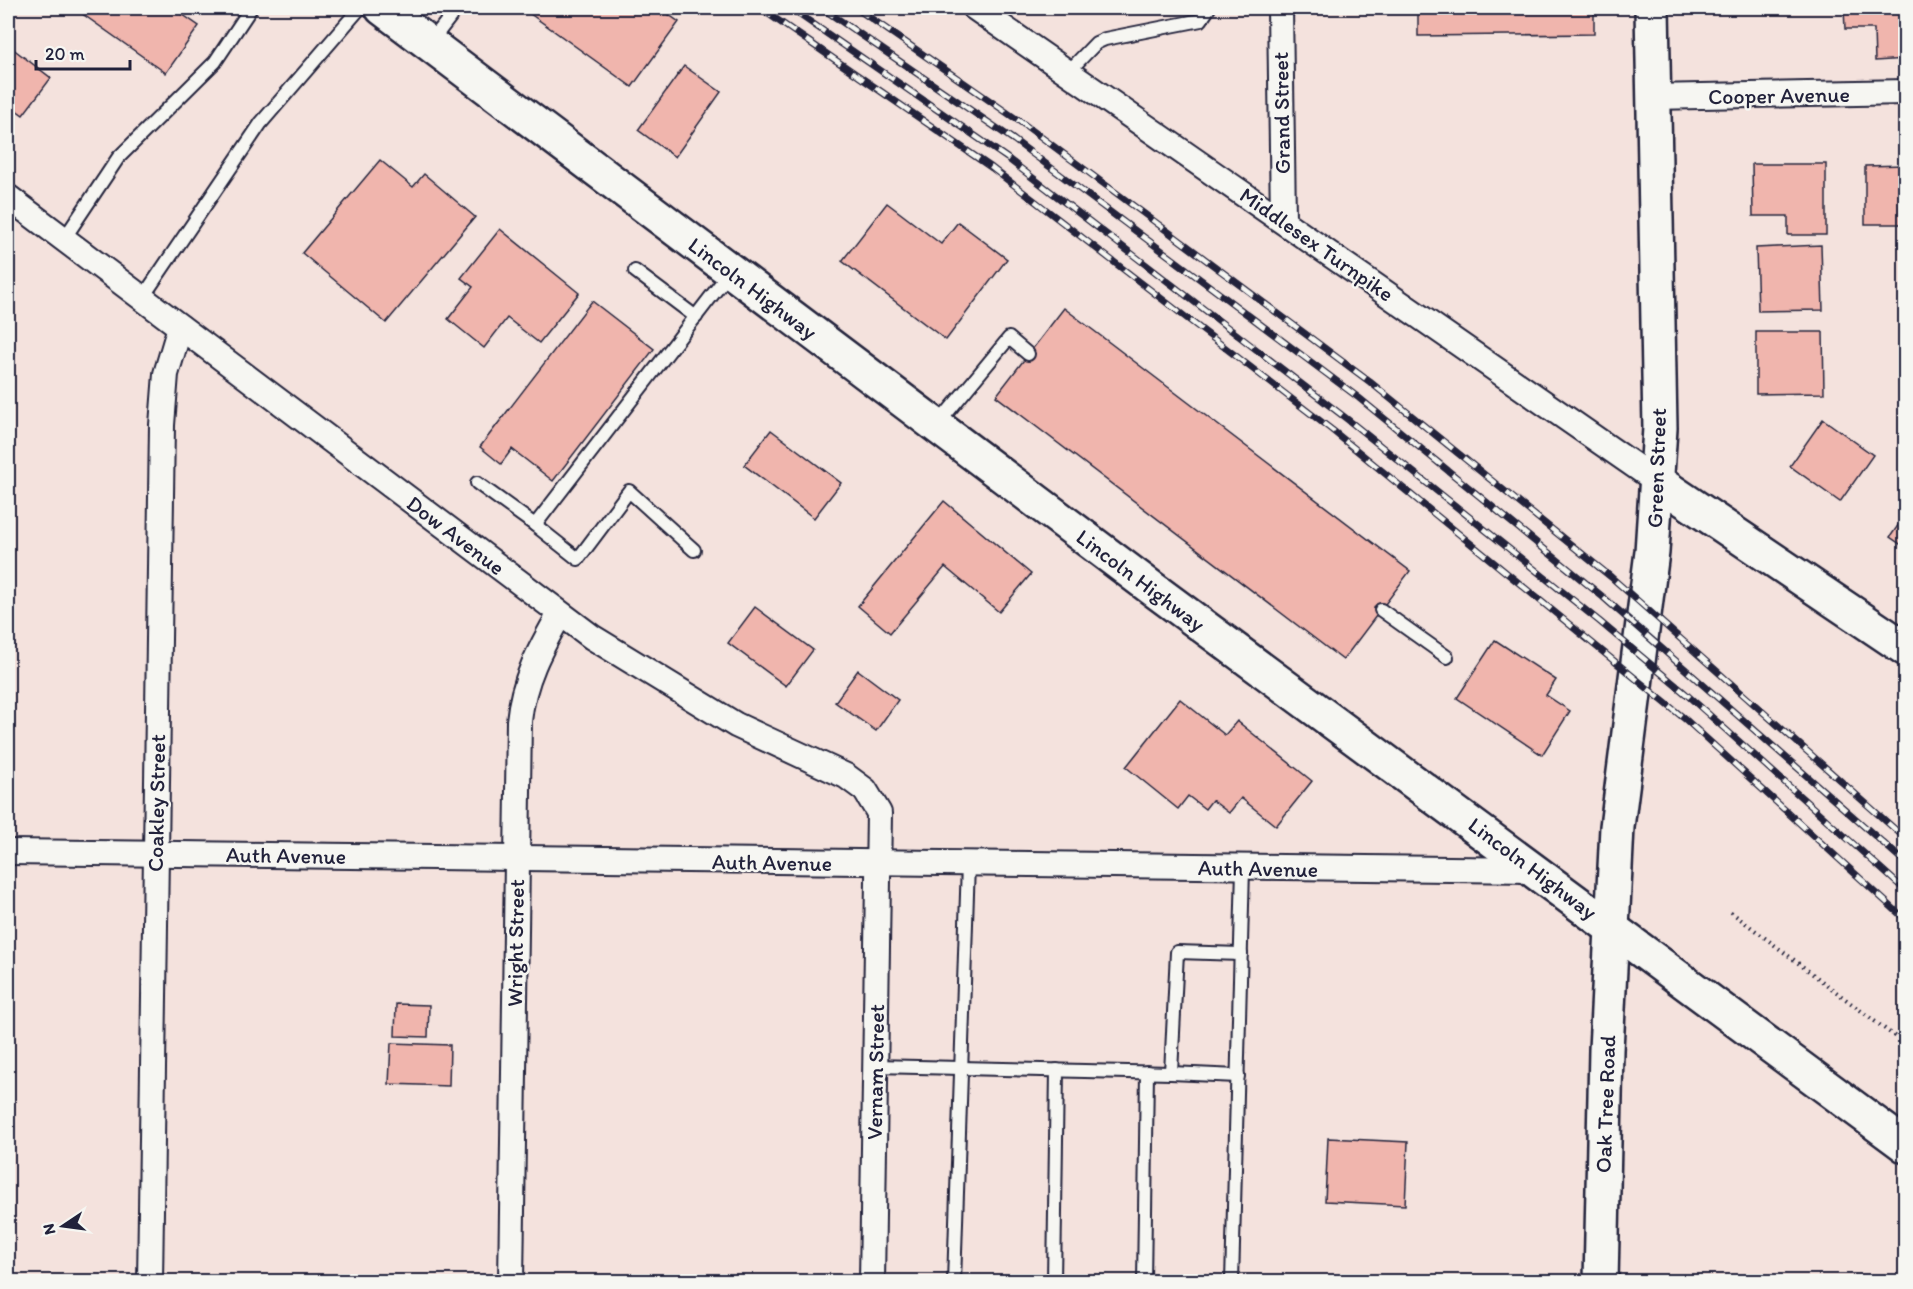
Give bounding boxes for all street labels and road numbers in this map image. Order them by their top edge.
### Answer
street label: Grand Street [1267,52,1296,174]
street label: Cooper Avenue [1708,81,1850,110]
street label: Middlesex Turnpike [1235,181,1399,308]
street label: Lincoln Highway [683,231,823,346]
street label: Green Street [1641,407,1672,529]
street label: Dow Avenue [401,490,510,581]
street label: Lincoln Highway [1071,523,1211,638]
street label: Coakley Street [142,734,171,872]
street label: Lincoln Highway [1463,811,1603,926]
street label: Auth Avenue [226,841,346,870]
street label: Auth Avenue [712,848,832,877]
street label: Auth Avenue [1198,854,1318,883]
street label: Wright Street [501,879,530,1007]
street label: Vernam Street [861,1004,890,1140]
street label: Oak Tree Road [1590,1035,1621,1173]

